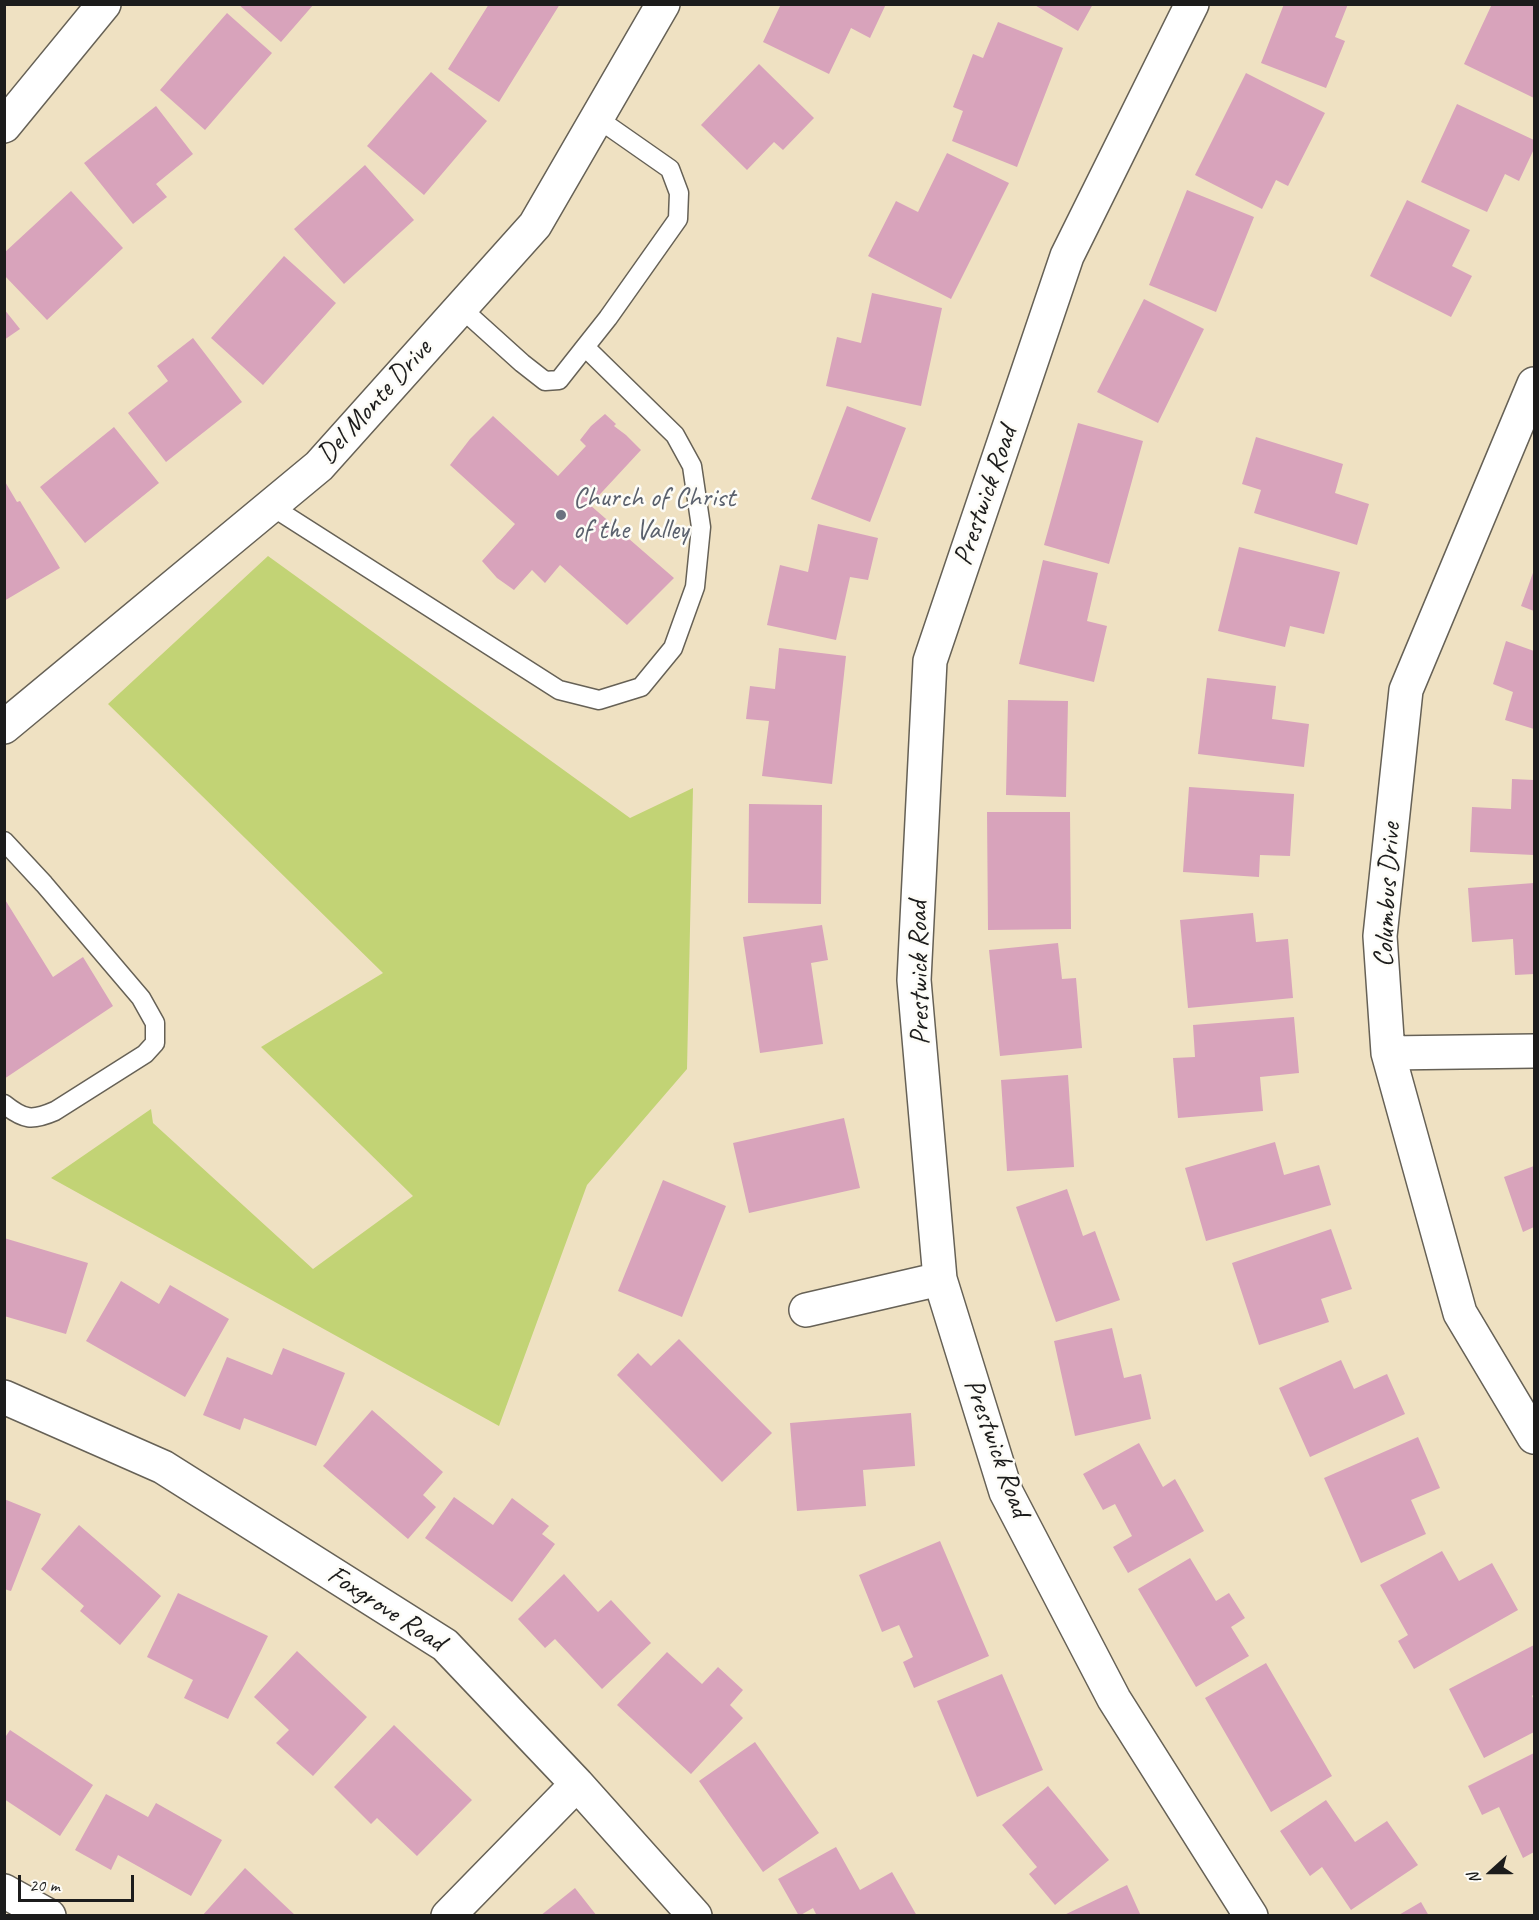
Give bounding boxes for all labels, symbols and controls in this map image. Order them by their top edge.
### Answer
street label: Del Monte Drive [311,333,439,471]
street label: Prestwick Road [947,422,1025,570]
place label: Church of Christ of the Valley [573,482,735,548]
marker: Church of Christ of the Valley [554,508,568,522]
street label: Columbus Drive [1367,822,1409,968]
street label: Prestwick Road [902,901,938,1045]
street label: Prestwick Road [956,1374,1036,1522]
street label: Foxgrove Road [321,1559,451,1659]
north arrow [1461,1842,1521,1902]
scale bar [21,1863,136,1901]
text: N [1463,1870,1485,1887]
text: 20 m [29,1874,60,1896]

